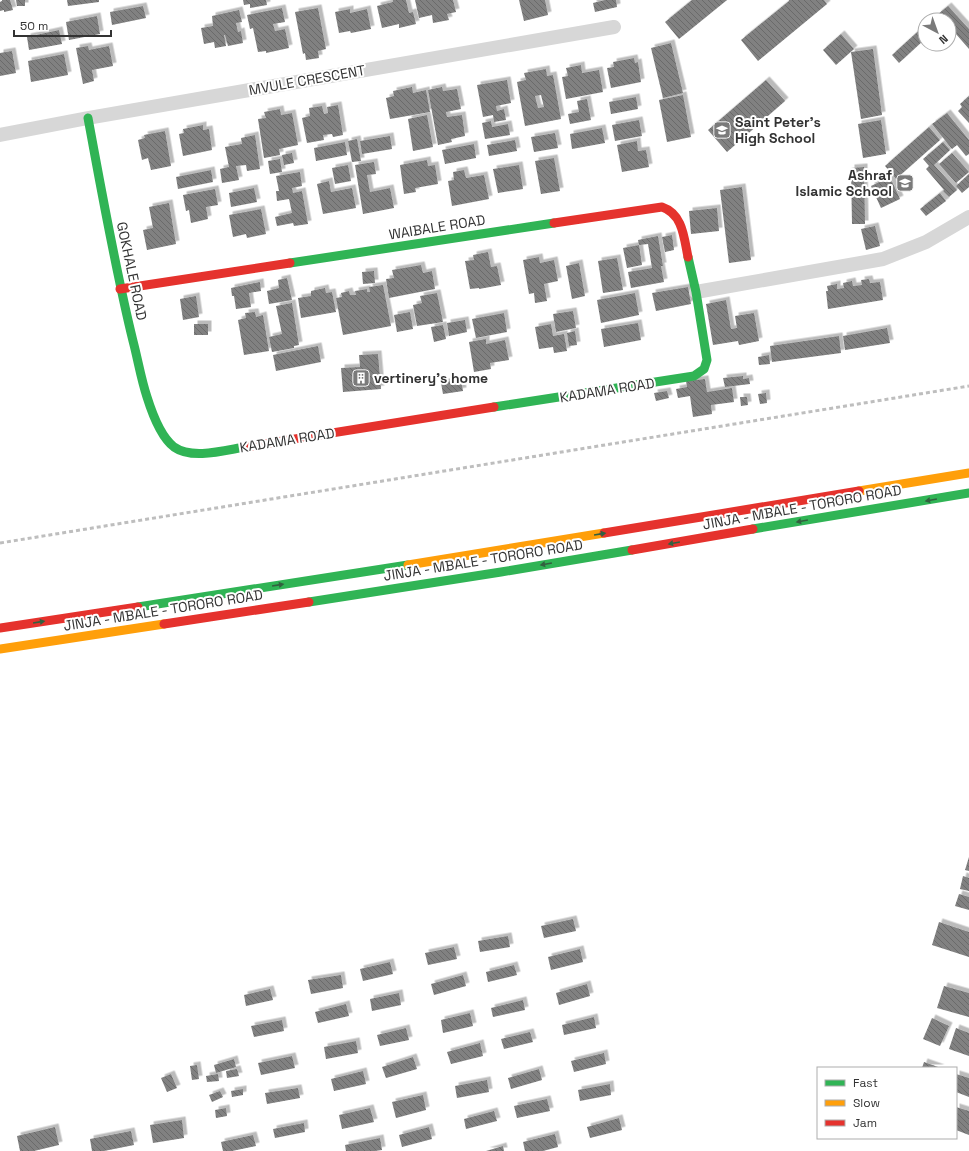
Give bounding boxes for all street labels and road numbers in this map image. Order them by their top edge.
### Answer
street label: MVULE CRESCENT [247,61,367,99]
street label: WAIBALE ROAD [387,210,487,244]
street label: GOKHALE ROAD [113,220,151,322]
street label: KADAMA ROAD [558,374,656,406]
street label: KADAMA ROAD [238,424,336,456]
street label: JINJA - MBALE - TORORO ROAD [701,481,903,533]
street label: JINJA - MBALE - TORORO ROAD [382,535,584,585]
street label: JINJA - MBALE - TORORO ROAD [62,585,264,635]

